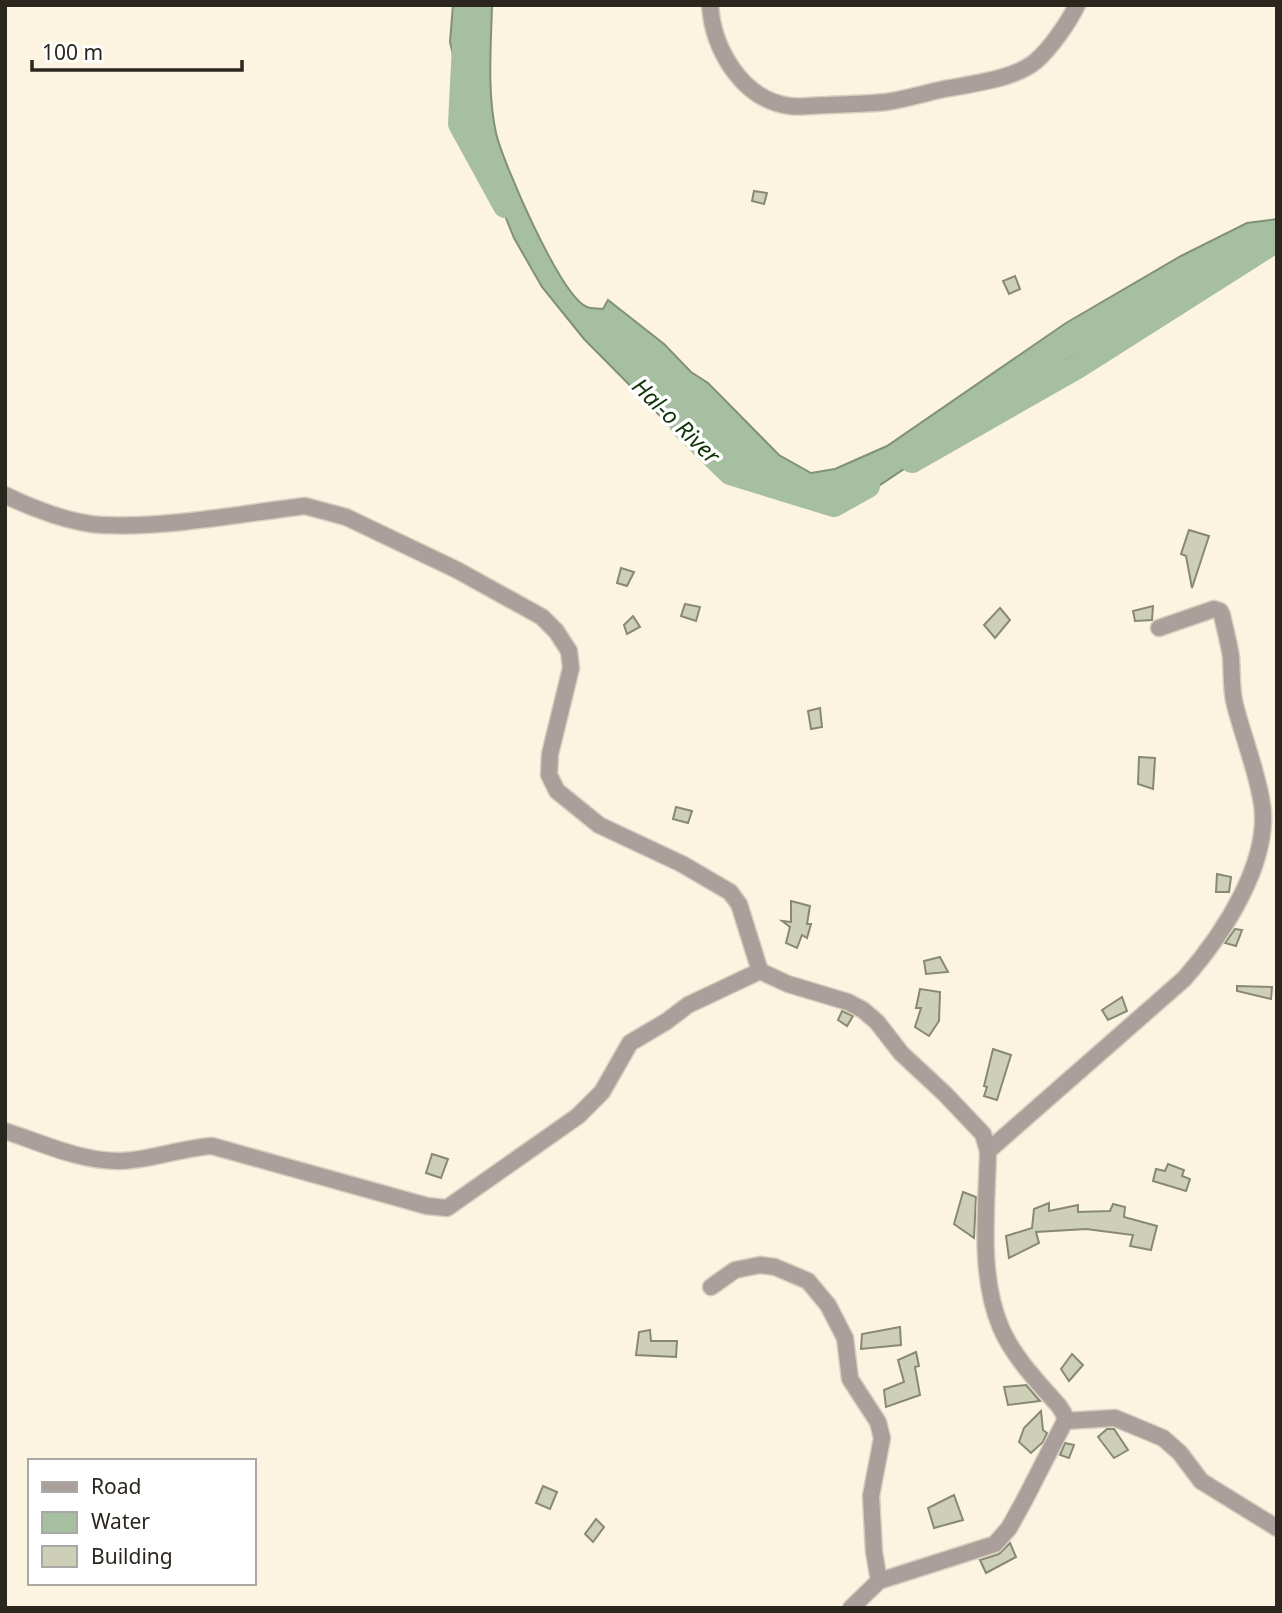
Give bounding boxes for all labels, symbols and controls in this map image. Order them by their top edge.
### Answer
scale bar [32,28,242,72]
text: 100 m [42,38,103,66]
water label: Hal-o River [626,370,728,471]
legend [28,1459,256,1585]
text: Road [91,1472,141,1500]
text: Water [91,1507,150,1535]
text: Building [91,1542,173,1570]

